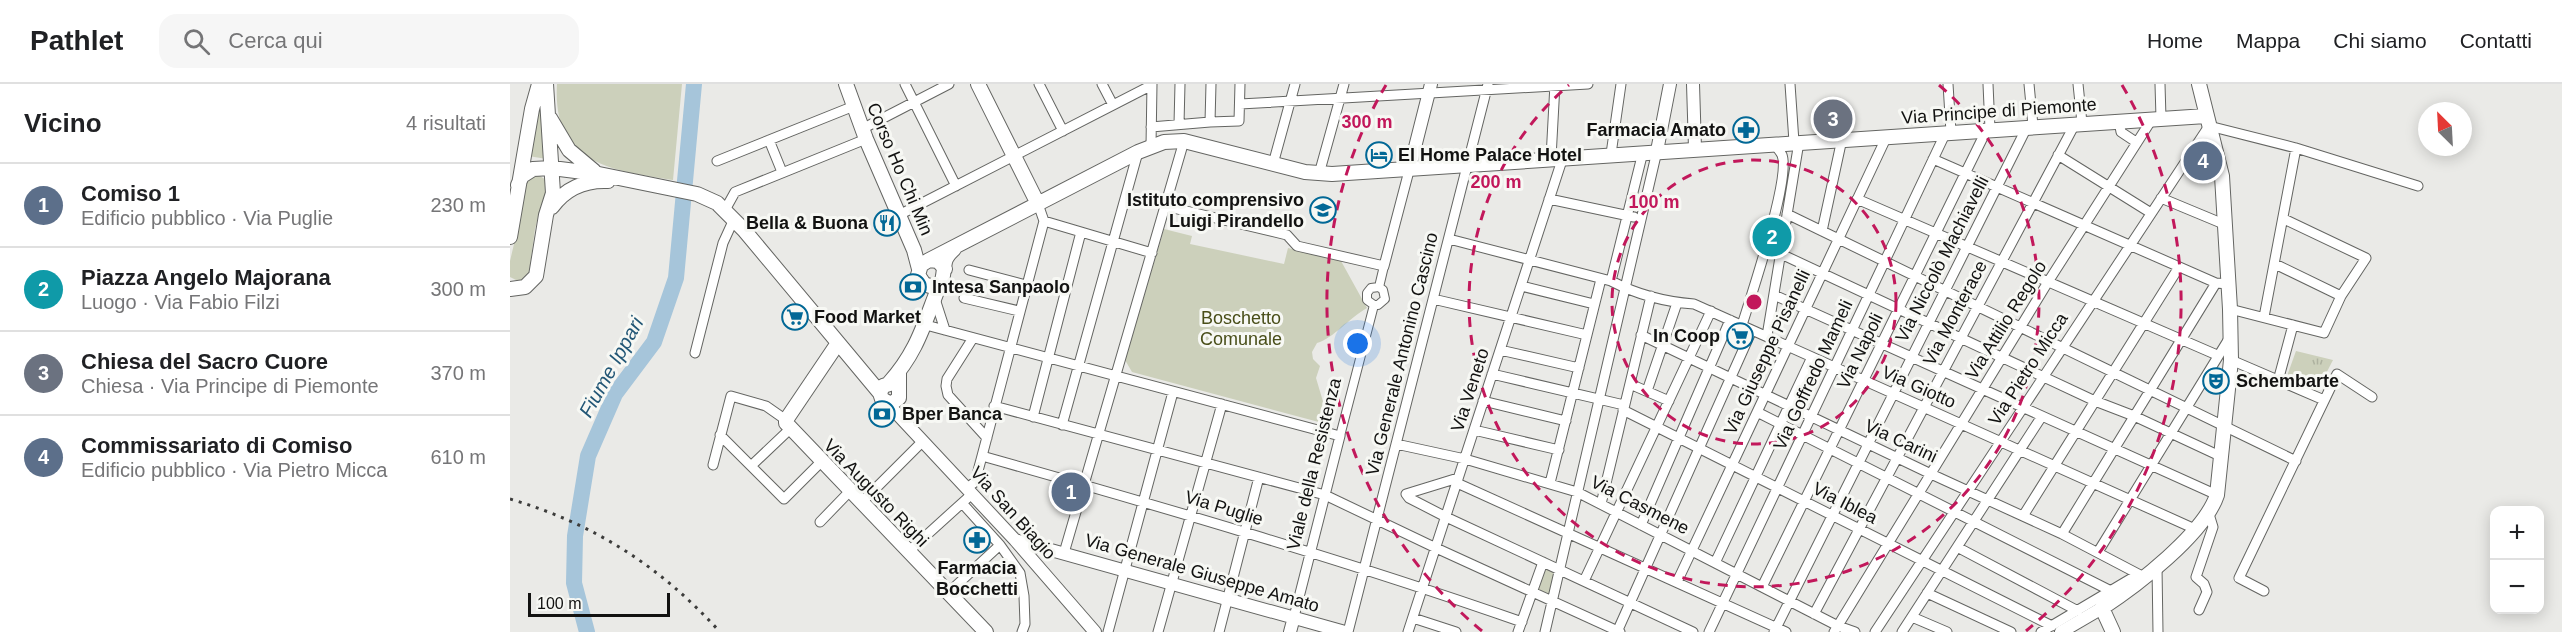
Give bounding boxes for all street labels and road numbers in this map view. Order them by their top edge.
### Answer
street label: Via Principe di Piemonte [1901,94,2097,128]
street label: Corso Ho Chi Min [863,100,937,238]
street label: Via Niccolò Machiavelli [1891,173,1993,345]
street label: Via Generale Antonino Cascino [1362,230,1442,478]
street label: Via Monterace [1919,257,1991,369]
street label: Via Attilio Regolo [1962,257,2050,383]
street label: Via Giuseppe Pisanelli [1720,266,1814,438]
street label: Via Goffredo Mameli [1769,297,1857,453]
street label: Via Pietro Micca [1984,308,2072,429]
street label: Via Napoli [1833,310,1887,392]
street label: Via Veneto [1447,346,1493,434]
street label: Via Giotto [1879,362,1959,412]
street label: Viale della Resistenza [1283,375,1345,552]
street label: Via Carini [1862,416,1940,466]
street label: Via Augusto Righi [820,435,932,551]
street label: Via San Biagio [966,463,1060,563]
street label: Via Casmene [1587,472,1693,538]
street label: Via Iblea [1809,478,1881,528]
street label: Via Puglie [1182,487,1266,529]
street label: Via Generale Giuseppe Amato [1083,530,1321,616]

